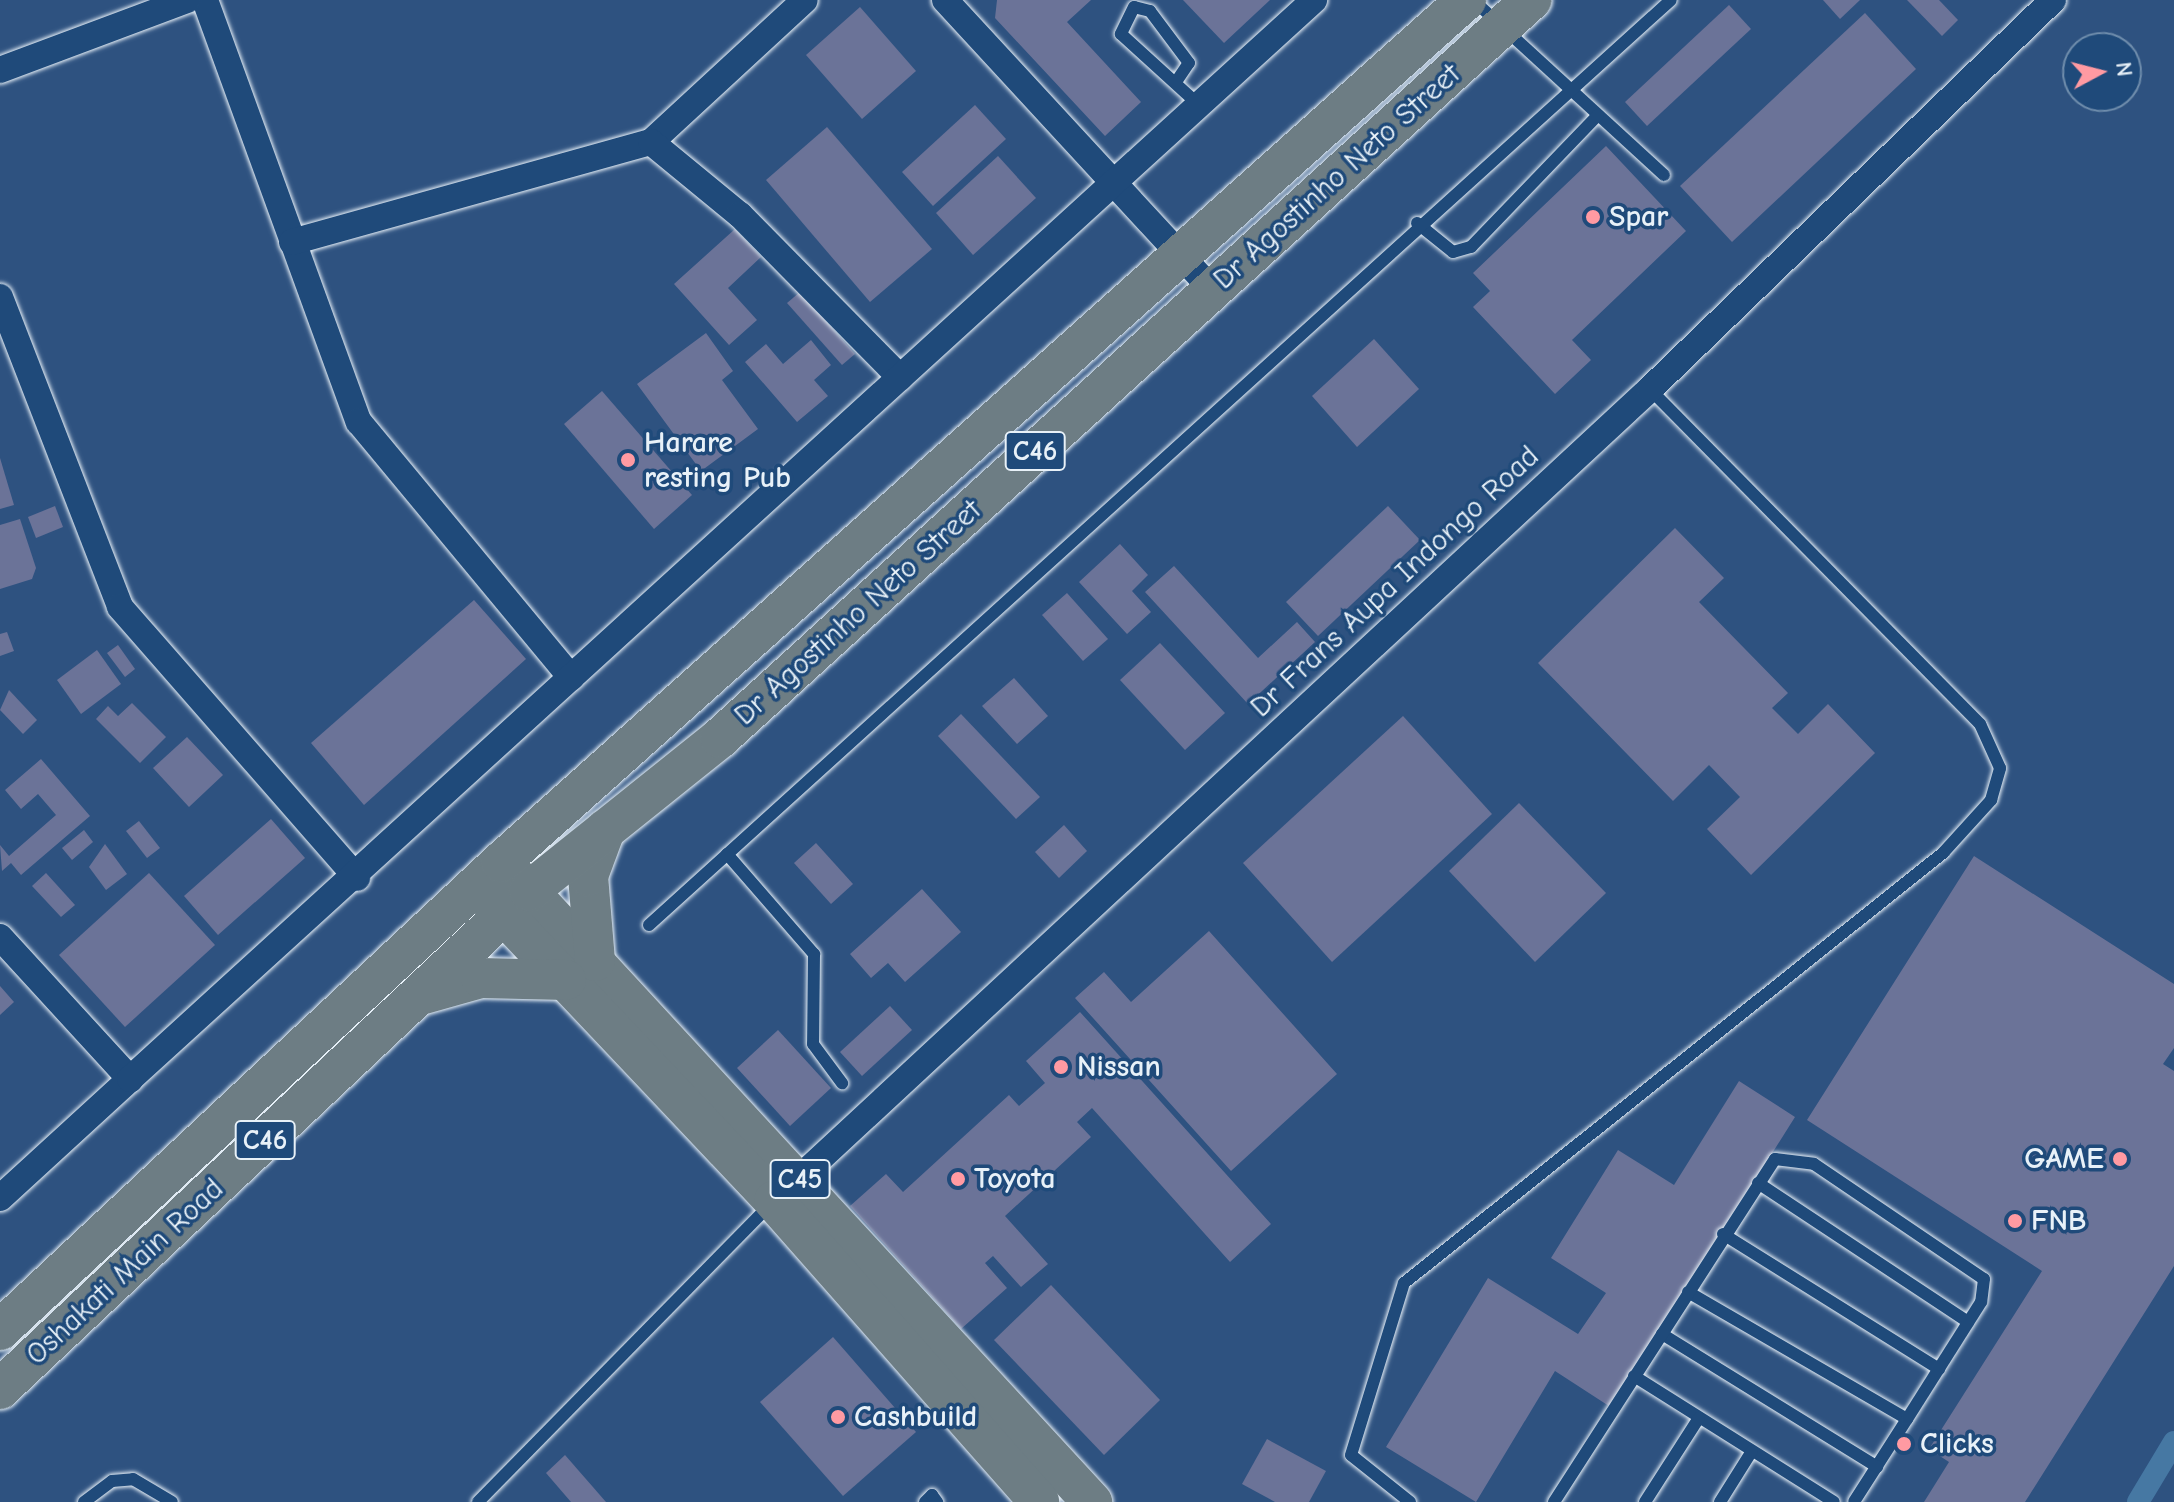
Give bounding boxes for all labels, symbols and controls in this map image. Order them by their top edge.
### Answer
north arrow [2062,32,2142,112]
street label: Dr Agostinho Neto Street [1206,57,1468,297]
text: N [2110,61,2138,78]
place label: Spar [1609,199,1668,235]
marker: Spar [1584,208,1602,226]
place label: Harare resting Pub [644,425,791,496]
road number: C46 [1003,427,1067,475]
street label: Dr Frans Aupa Indongo Road [1243,439,1547,725]
marker: Harare resting Pub [619,451,637,469]
street label: Dr Agostinho Neto Street [727,493,989,733]
place label: Nissan [1077,1049,1161,1085]
marker: Nissan [1052,1058,1070,1076]
road number: C46 [233,1116,297,1164]
place label: GAME [2024,1141,2104,1177]
marker: GAME [2111,1150,2129,1168]
road number: C45 [768,1155,832,1203]
place label: Toyota [974,1161,1056,1197]
marker: Toyota [949,1170,967,1188]
street label: Oshakati Main Road [19,1171,231,1373]
place label: FNB [2031,1203,2086,1239]
marker: FNB [2006,1212,2024,1230]
place label: Cashbuild [854,1399,977,1435]
marker: Cashbuild [829,1408,847,1426]
place label: Clicks [1920,1426,1994,1462]
marker: Clicks [1895,1435,1913,1453]

